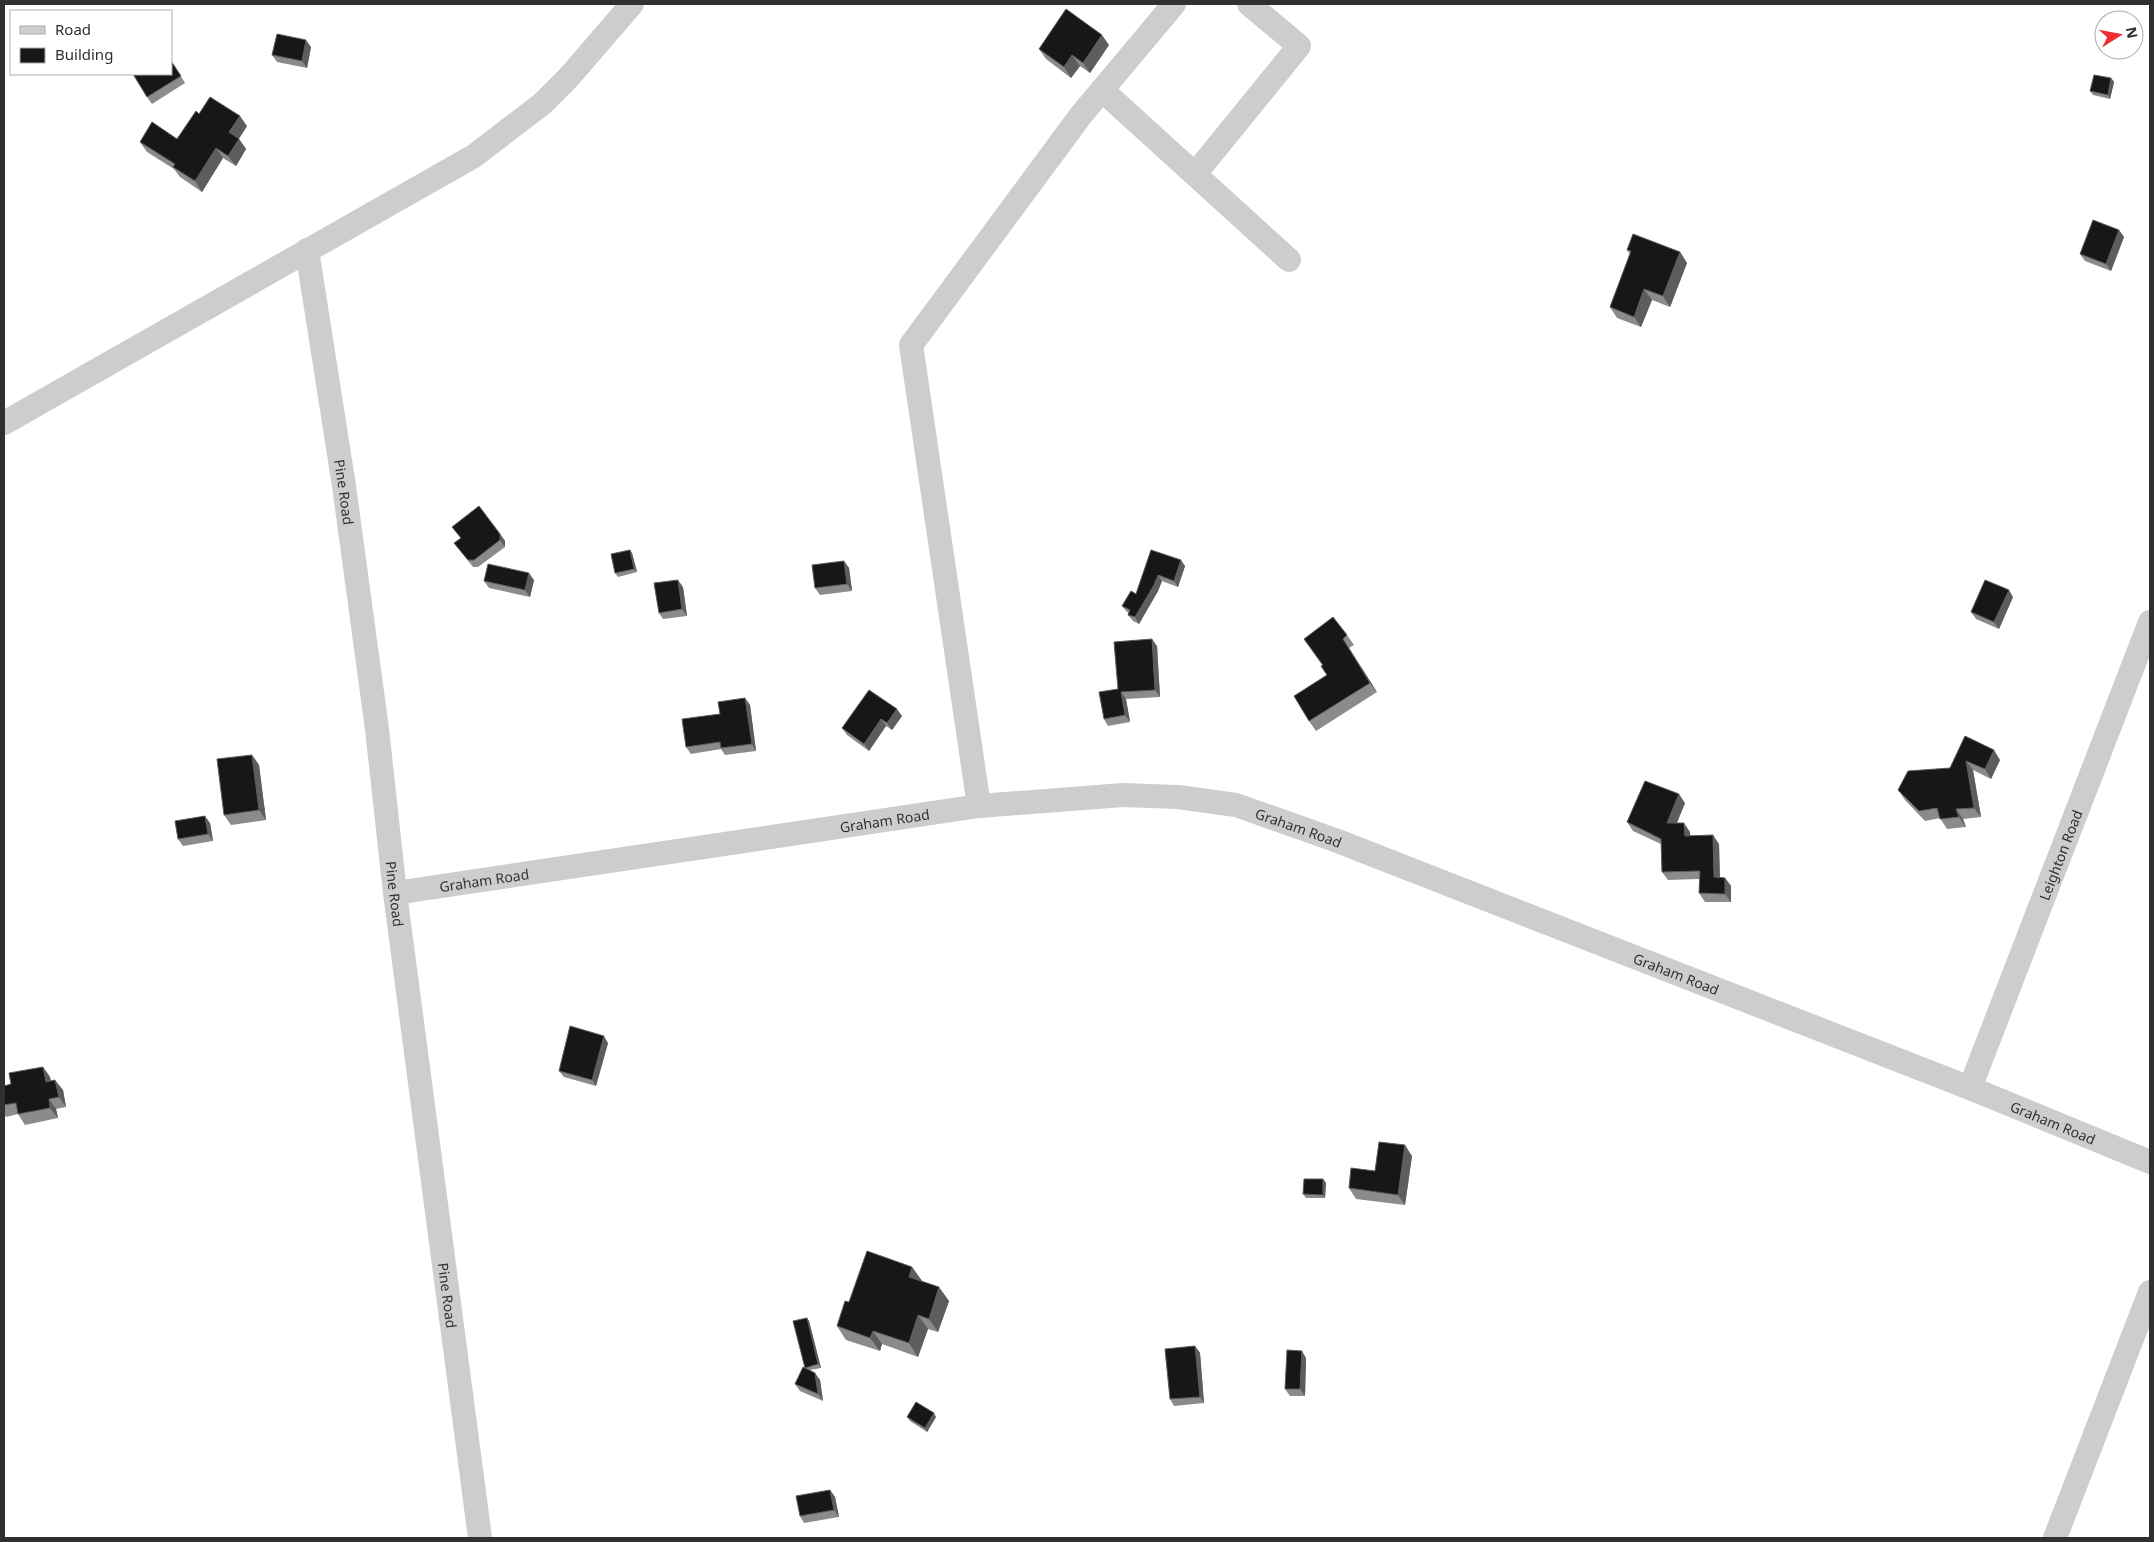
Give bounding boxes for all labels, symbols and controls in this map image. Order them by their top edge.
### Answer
legend [10,10,172,75]
north arrow [2094,10,2144,60]
text: Road [55,19,91,39]
text: N [2122,25,2143,40]
text: Building [55,44,113,64]
street label: Pine Road [330,458,359,526]
street label: Graham Road [1253,803,1345,851]
street label: Graham Road [838,804,931,836]
street label: Leighton Road [2034,807,2086,903]
street label: Pine Road [382,860,409,928]
street label: Graham Road [438,864,530,896]
street label: Graham Road [1631,948,1722,999]
street label: Graham Road [2008,1096,2099,1148]
street label: Pine Road [434,1261,462,1329]

